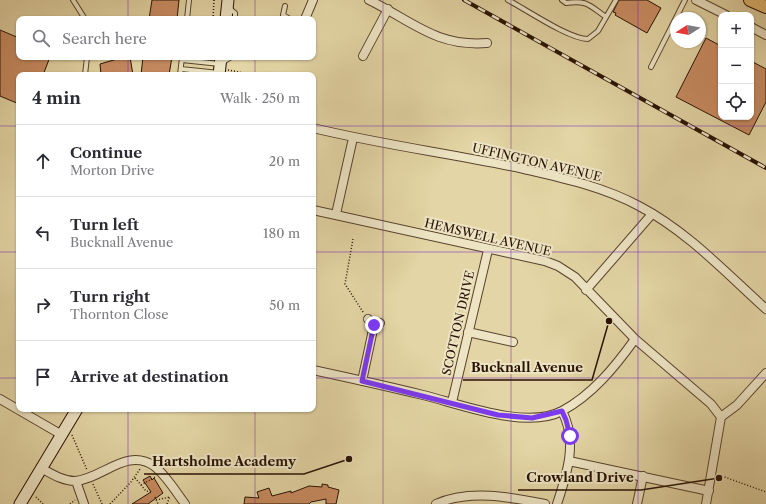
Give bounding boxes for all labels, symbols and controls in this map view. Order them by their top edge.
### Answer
north arrow [670,12,706,48]
map controls [718,12,754,120]
button: + [718,12,754,48]
search box [16,16,316,60]
icon: search [30,27,52,49]
text: Search here [62,29,147,48]
button: − [718,48,754,84]
button: locate [718,84,754,120]
text: 4 min [32,88,81,108]
text: Walk · 250 m [220,90,300,106]
street label: UFFINGTON AVENUE [471,140,603,184]
text: Continue [70,143,142,162]
icon: ahead [32,150,54,172]
text: 20 m [269,153,300,169]
text: Morton Drive [70,162,154,178]
text: Turn left [70,215,139,234]
street label: HEMSWELL AVENUE [423,215,553,259]
icon: left [32,222,54,244]
text: 180 m [263,225,300,241]
text: Bucknall Avenue [70,234,173,250]
street label: SCOTTON DRIVE [439,269,477,377]
text: Turn right [70,287,150,306]
icon: right [32,294,54,316]
text: 50 m [269,297,300,313]
text: Thornton Close [70,306,168,322]
route end [365,316,383,334]
callout: Bucknall Avenue [463,355,592,380]
text: Bucknall Avenue [471,359,583,375]
icon: arrive [32,366,54,388]
text: Arrive at destination [70,367,229,386]
route start [561,427,579,445]
callout: Hartsholme Academy [144,449,304,474]
text: Hartsholme Academy [152,453,297,469]
callout: Crowland Drive [518,465,641,490]
text: Crowland Drive [526,469,634,485]

